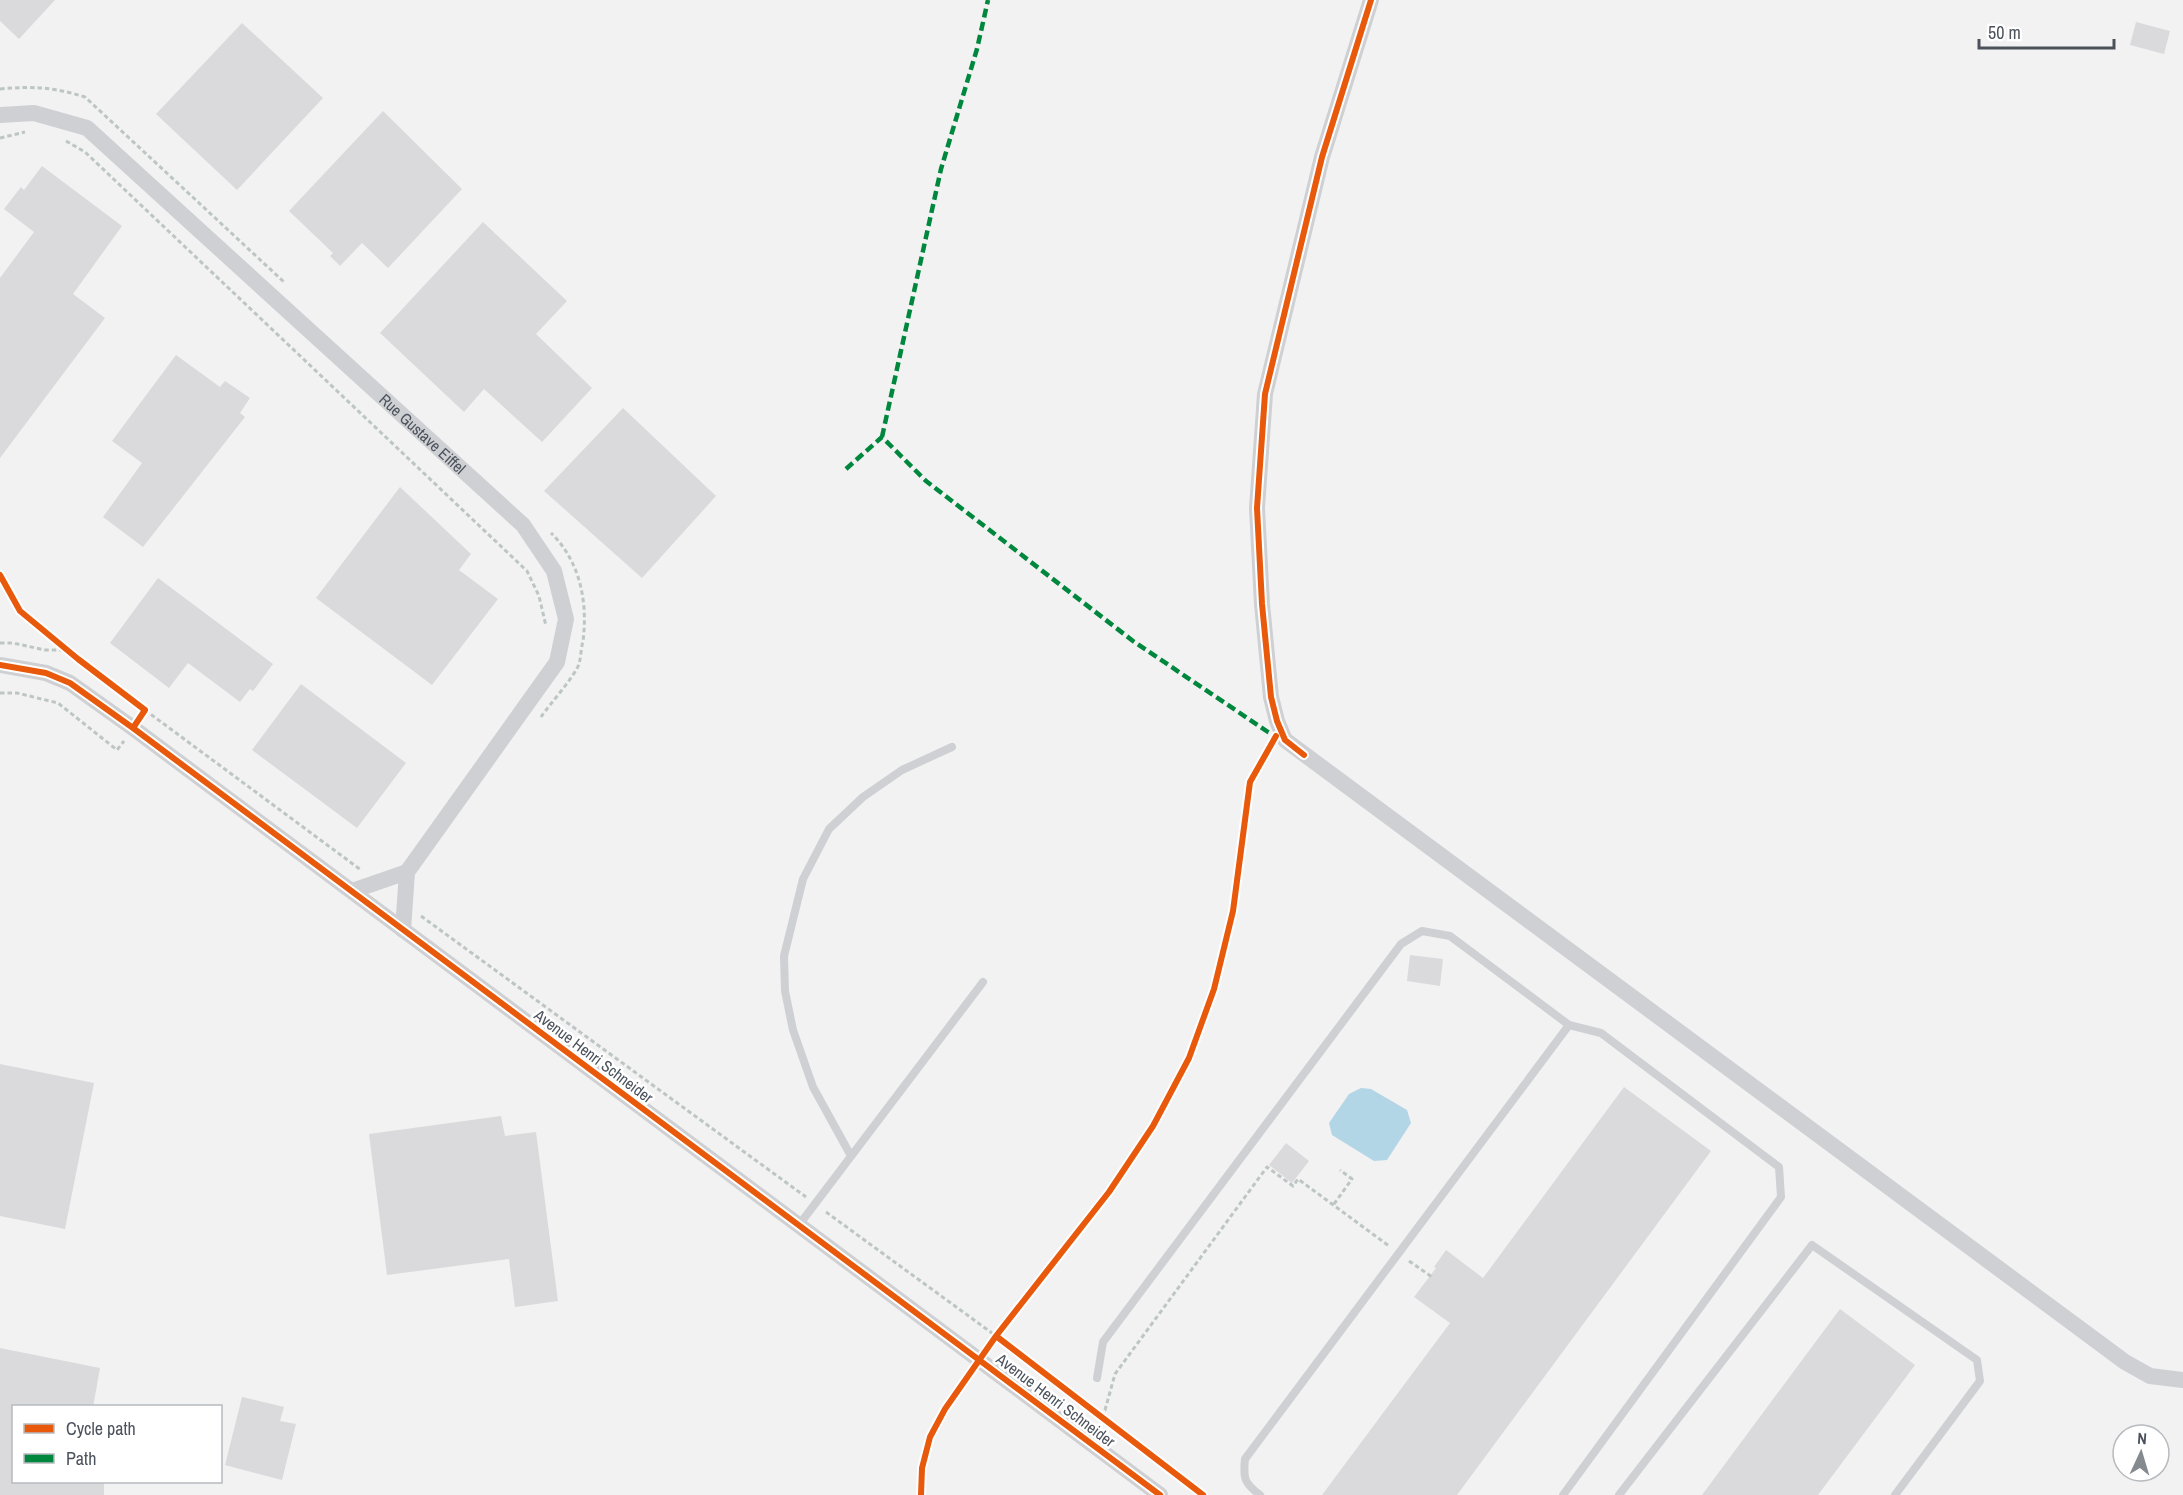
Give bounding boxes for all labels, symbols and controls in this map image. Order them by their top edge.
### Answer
scale bar [1979,12,2114,50]
text: 50 m [1988,20,2021,45]
street label: Rue Gustave Eiffel [375,388,471,479]
street label: Avenue Henri Schneider [529,1003,658,1108]
street label: Avenue Henri Schneider [991,1347,1120,1452]
legend [12,1405,222,1483]
text: Cycle path [66,1416,136,1441]
north arrow [2111,1423,2171,1483]
text: N [2137,1427,2148,1449]
text: Path [66,1446,96,1471]

